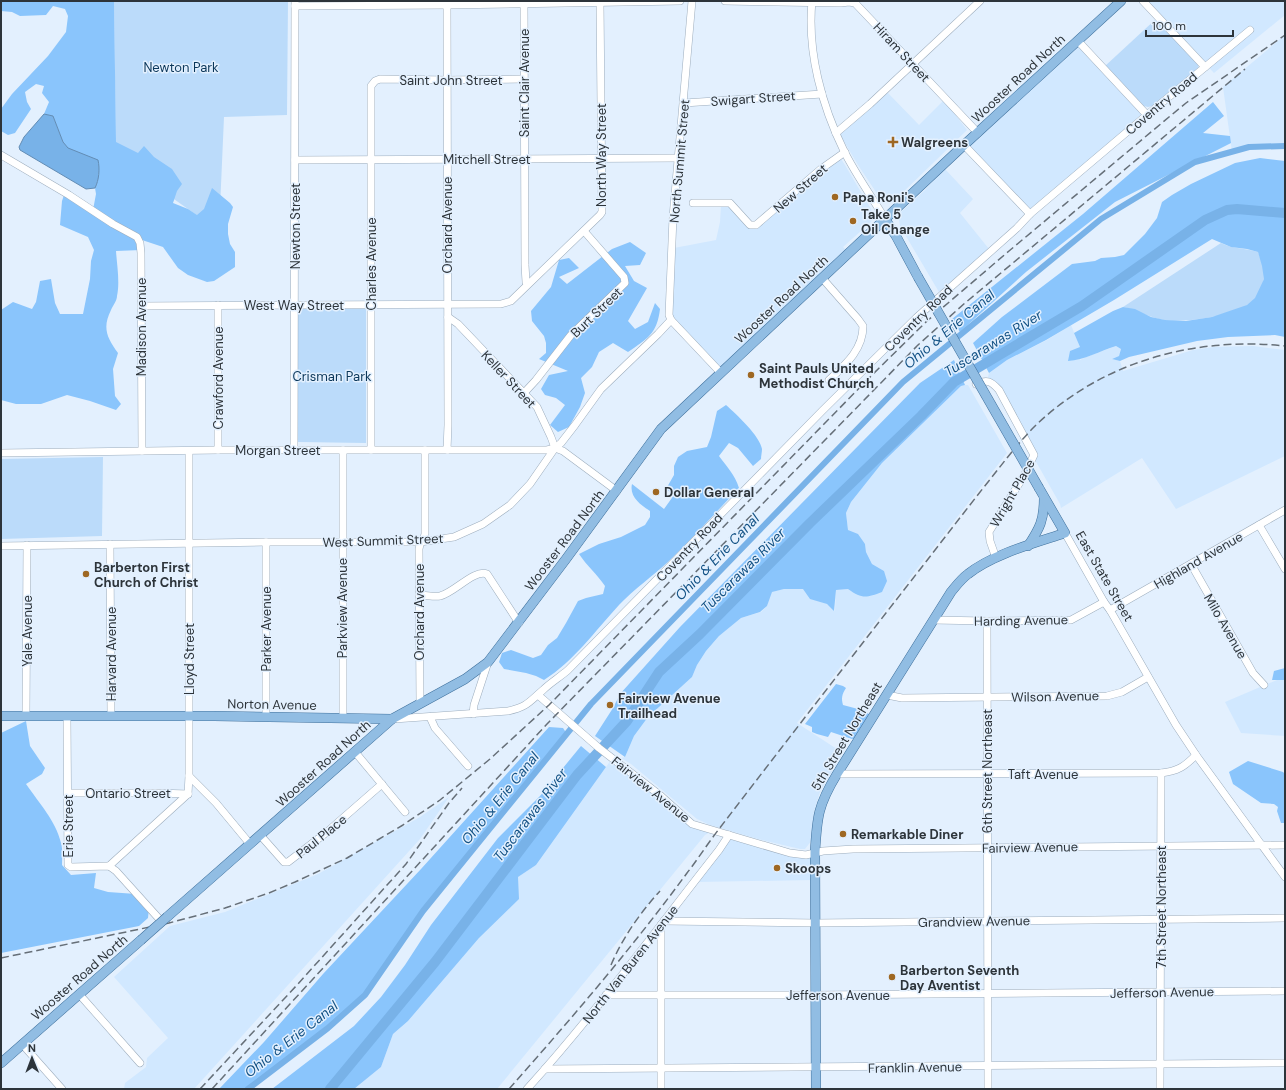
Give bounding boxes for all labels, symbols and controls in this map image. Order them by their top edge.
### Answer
scale bar [1146,12,1233,38]
text: 100 m [1152,18,1186,34]
street label: Hiram Street [870,19,934,86]
street label: Saint Clair Avenue [516,29,533,137]
street label: Wooster Road North [968,31,1069,126]
park label: Newton Park [143,59,219,76]
street label: Coventry Road [1122,68,1201,138]
street label: Saint John Street [399,72,503,89]
street label: Swigart Street [710,87,796,110]
street label: North Summit Street [666,98,693,224]
street label: North Way Street [593,103,610,207]
place label: Walgreens [901,134,968,151]
marker: Walgreens [888,137,898,147]
street label: Mitchell Street [443,151,531,168]
street label: New Street [770,160,831,217]
street label: Orchard Avenue [439,177,456,273]
street label: Newton Street [287,183,304,269]
place label: Papa Roni's [843,189,914,206]
marker: Papa Roni's [830,192,840,202]
place label: Take 5 Oil Change [861,206,930,238]
marker: Take 5 Oil Change [848,216,858,226]
street label: Charles Avenue [363,217,380,311]
street label: Wooster Road North [731,252,832,347]
street label: Madison Avenue [133,278,150,376]
street label: Coventry Road [880,281,956,355]
street label: Burt Street [567,283,626,341]
water label: Ohio & Erie Canal [900,285,999,372]
street label: West Way Street [244,297,344,314]
water label: Tuscarawas River [941,305,1046,380]
street label: Crawford Avenue [210,326,227,430]
street label: Keller Street [478,347,540,412]
place label: Saint Pauls United Methodist Church [759,360,874,392]
park label: Crisman Park [292,368,372,385]
marker: Saint Pauls United Methodist Church [746,370,756,380]
street label: Morgan Street [235,442,321,459]
street label: Wright Place [986,456,1039,530]
place label: Dollar General [664,484,754,501]
street label: Wooster Road North [521,486,608,594]
marker: Dollar General [651,487,661,497]
street label: Coventry Road [652,509,726,585]
water label: Ohio & Erie Canal [671,509,764,604]
water label: Tuscarawas River [697,523,790,616]
street label: East State Street [1072,528,1137,624]
street label: Highland Avenue [1151,528,1246,593]
street label: West Summit Street [322,530,444,551]
street label: Parkview Avenue [334,558,351,658]
place label: Barberton First Church of Christ [94,559,199,591]
street label: Orchard Avenue [411,564,428,660]
marker: Barberton First Church of Christ [81,569,91,579]
street label: Parker Avenue [258,586,275,672]
street label: Milo Avenue [1200,591,1251,662]
street label: Yale Avenue [19,595,36,667]
street label: Harvard Avenue [103,607,120,701]
street label: Harding Avenue [974,611,1068,630]
street label: Lloyd Street [181,623,198,695]
street label: 5th Street Northeast [807,679,886,794]
street label: Wilson Avenue [1011,687,1099,706]
place label: Fairview Avenue Trailhead [618,690,721,722]
street label: Norton Avenue [227,695,317,714]
marker: Fairview Avenue Trailhead [605,700,615,710]
street label: 6th Street Northeast [979,709,996,833]
street label: Wooster Road North [272,716,374,810]
water label: Ohio & Erie Canal [457,747,543,848]
street label: Fairview Avenue [608,753,693,826]
water label: Tuscarawas River [489,764,571,865]
street label: Taft Avenue [1008,766,1078,783]
street label: Ontario Street [85,785,171,802]
street label: Erie Street [60,795,77,857]
street label: Paul Place [292,811,350,862]
place label: Remarkable Diner [851,826,964,843]
marker: Remarkable Diner [838,829,848,839]
street label: Fairview Avenue [982,838,1078,857]
street label: 7th Street Northeast [1153,845,1170,969]
place label: Skoops [785,860,831,877]
marker: Skoops [772,863,782,873]
street label: North Van Buren Avenue [579,902,682,1027]
street label: Grandview Avenue [918,912,1030,931]
street label: Wooster Road North [28,931,131,1024]
place label: Barberton Seventh Day Aventist [900,962,1019,994]
marker: Barberton Seventh Day Aventist [887,972,897,982]
street label: Jefferson Avenue [1110,983,1214,1002]
street label: Jefferson Avenue [786,987,890,1004]
water label: Ohio & Erie Canal [241,996,342,1081]
north arrow [12,1038,52,1078]
text: N [28,1041,36,1055]
street label: Franklin Avenue [868,1058,962,1077]

